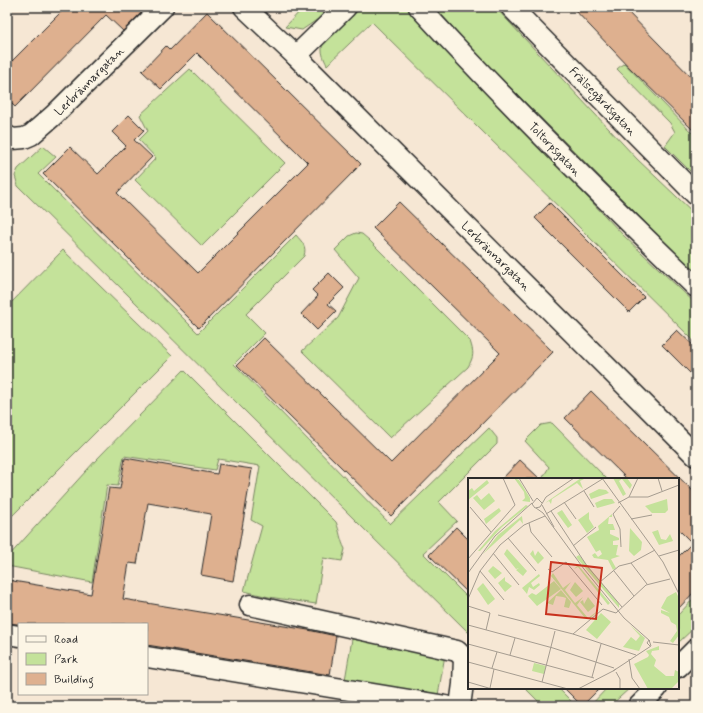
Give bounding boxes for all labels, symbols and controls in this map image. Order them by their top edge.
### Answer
street label: Lerbrännargatan [52,43,128,120]
street label: Frälsegårdsgatan [565,64,640,140]
street label: Toltorpsgatan [525,119,584,181]
street label: Lerbrännargatan [457,219,534,295]
inset map [468,478,679,689]
legend [18,623,148,695]
text: Road [54,632,78,648]
text: Park [54,652,78,668]
text: Building [54,672,94,689]

